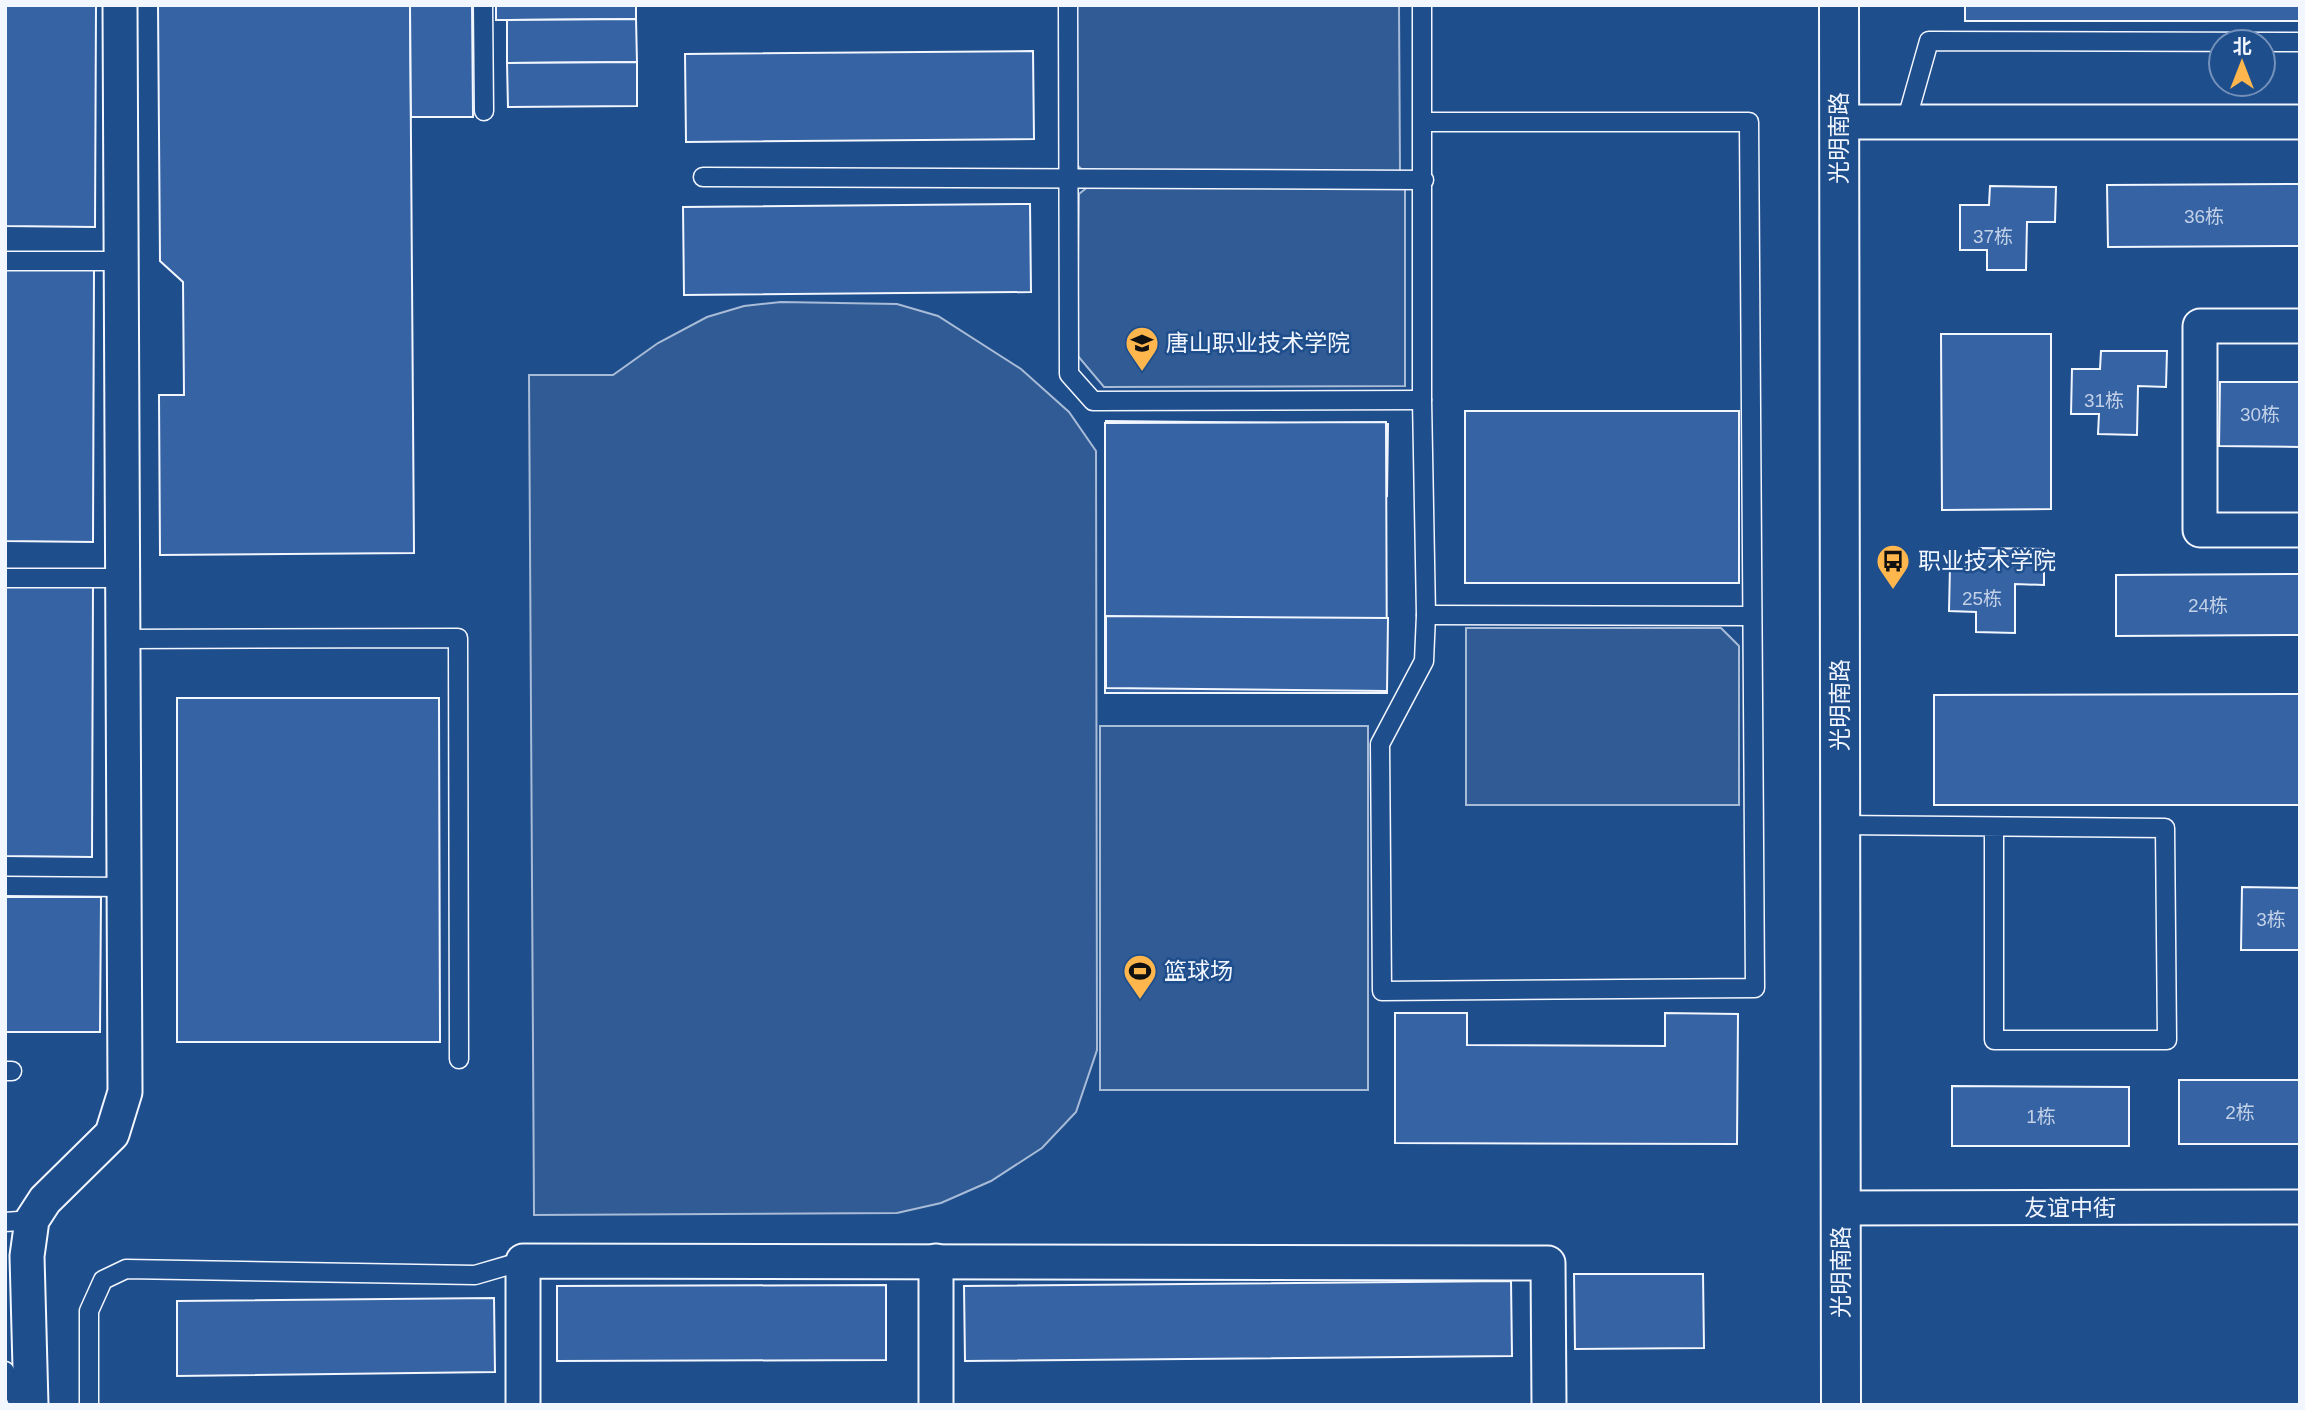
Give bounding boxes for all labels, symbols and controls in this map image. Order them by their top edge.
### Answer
north arrow [2207,28,2277,98]
text: 北 [2232,36,2252,57]
street label: 光明南路 [1826,92,1852,184]
house number: 36栋 [2184,206,2224,227]
house number: 37栋 [1973,226,2013,247]
school or university icon: 唐山职业技术学院 [1123,324,1161,373]
place label: 唐山职业技术学院 [1166,330,1350,356]
house number: 31栋 [2084,390,2124,411]
house number: 30栋 [2240,404,2280,425]
bus stop icon: 职业技术学院 [1874,542,1912,591]
place label: 职业技术学院 [1918,548,2056,574]
house number: 25栋 [1962,588,2002,609]
house number: 24栋 [2188,595,2228,616]
street label: 光明南路 [1827,659,1853,751]
house number: 3栋 [2256,909,2286,930]
sports icon: 篮球场 [1121,952,1159,1001]
place label: 篮球场 [1164,958,1233,984]
house number: 2栋 [2225,1102,2255,1123]
house number: 1栋 [2026,1106,2056,1127]
street label: 友谊中街 [2024,1195,2116,1221]
street label: 光明南路 [1828,1226,1854,1318]

